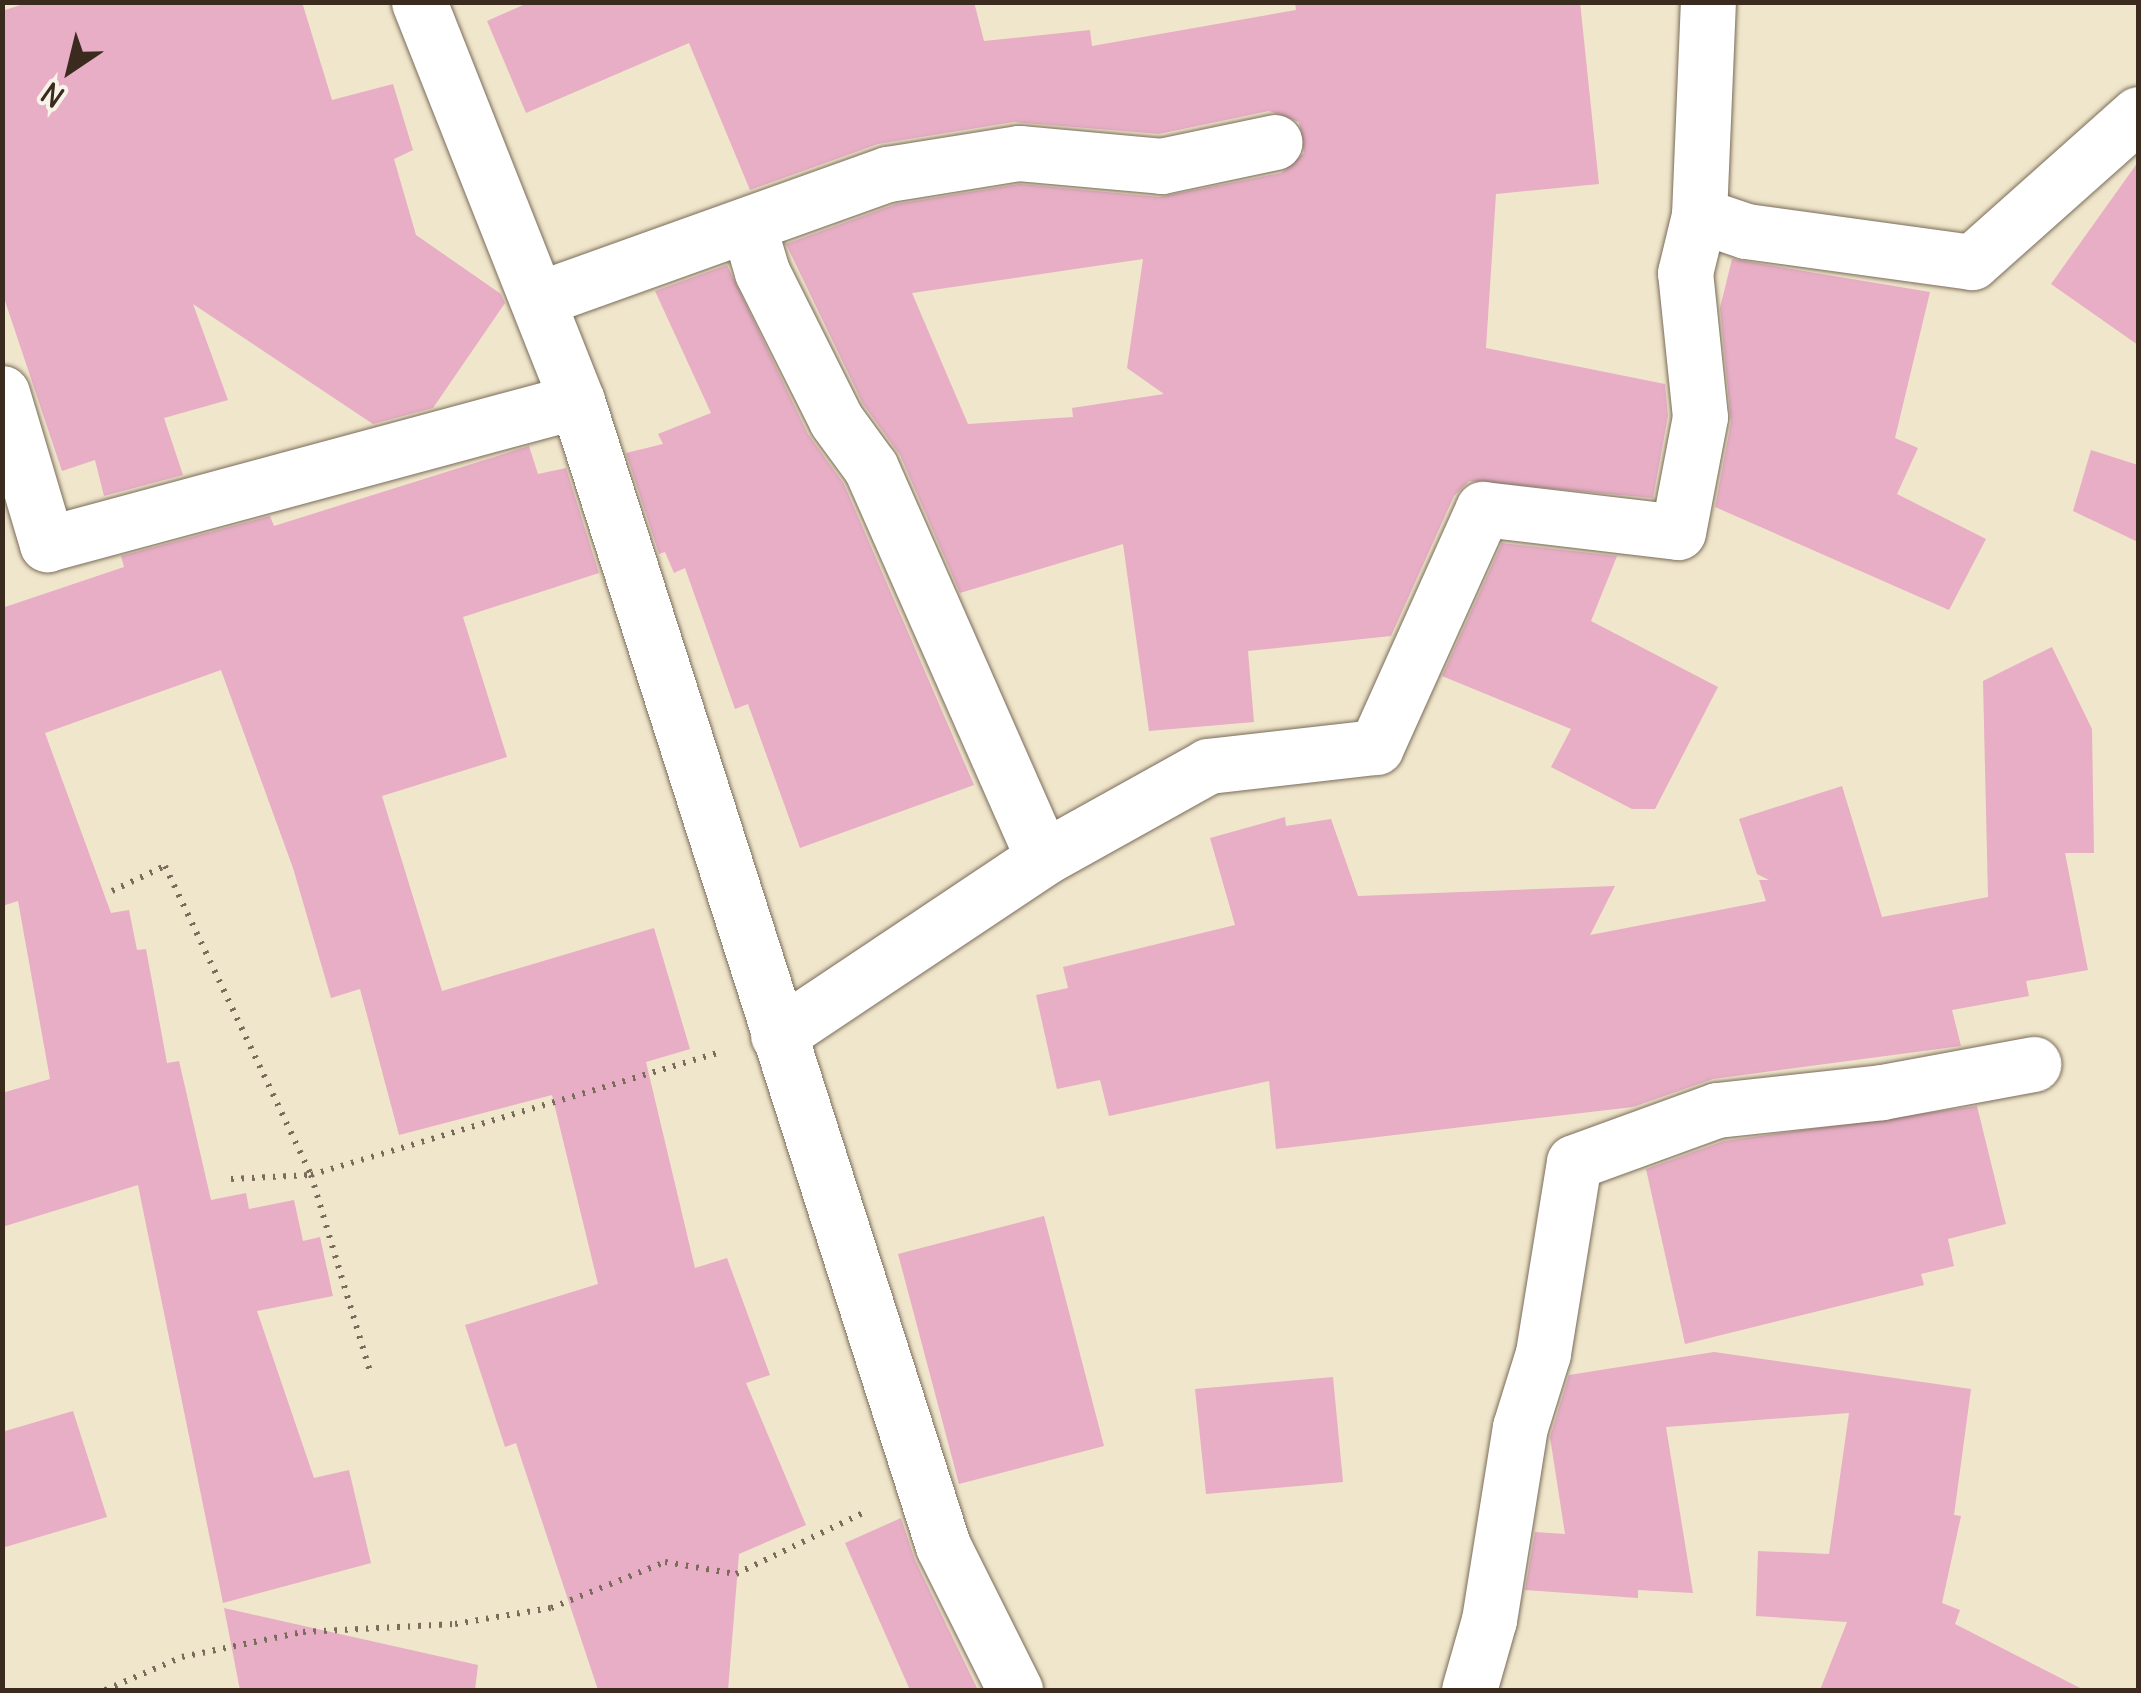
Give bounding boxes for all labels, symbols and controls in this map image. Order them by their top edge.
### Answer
north arrow [20,20,120,120]
text: N [35,74,71,115]

